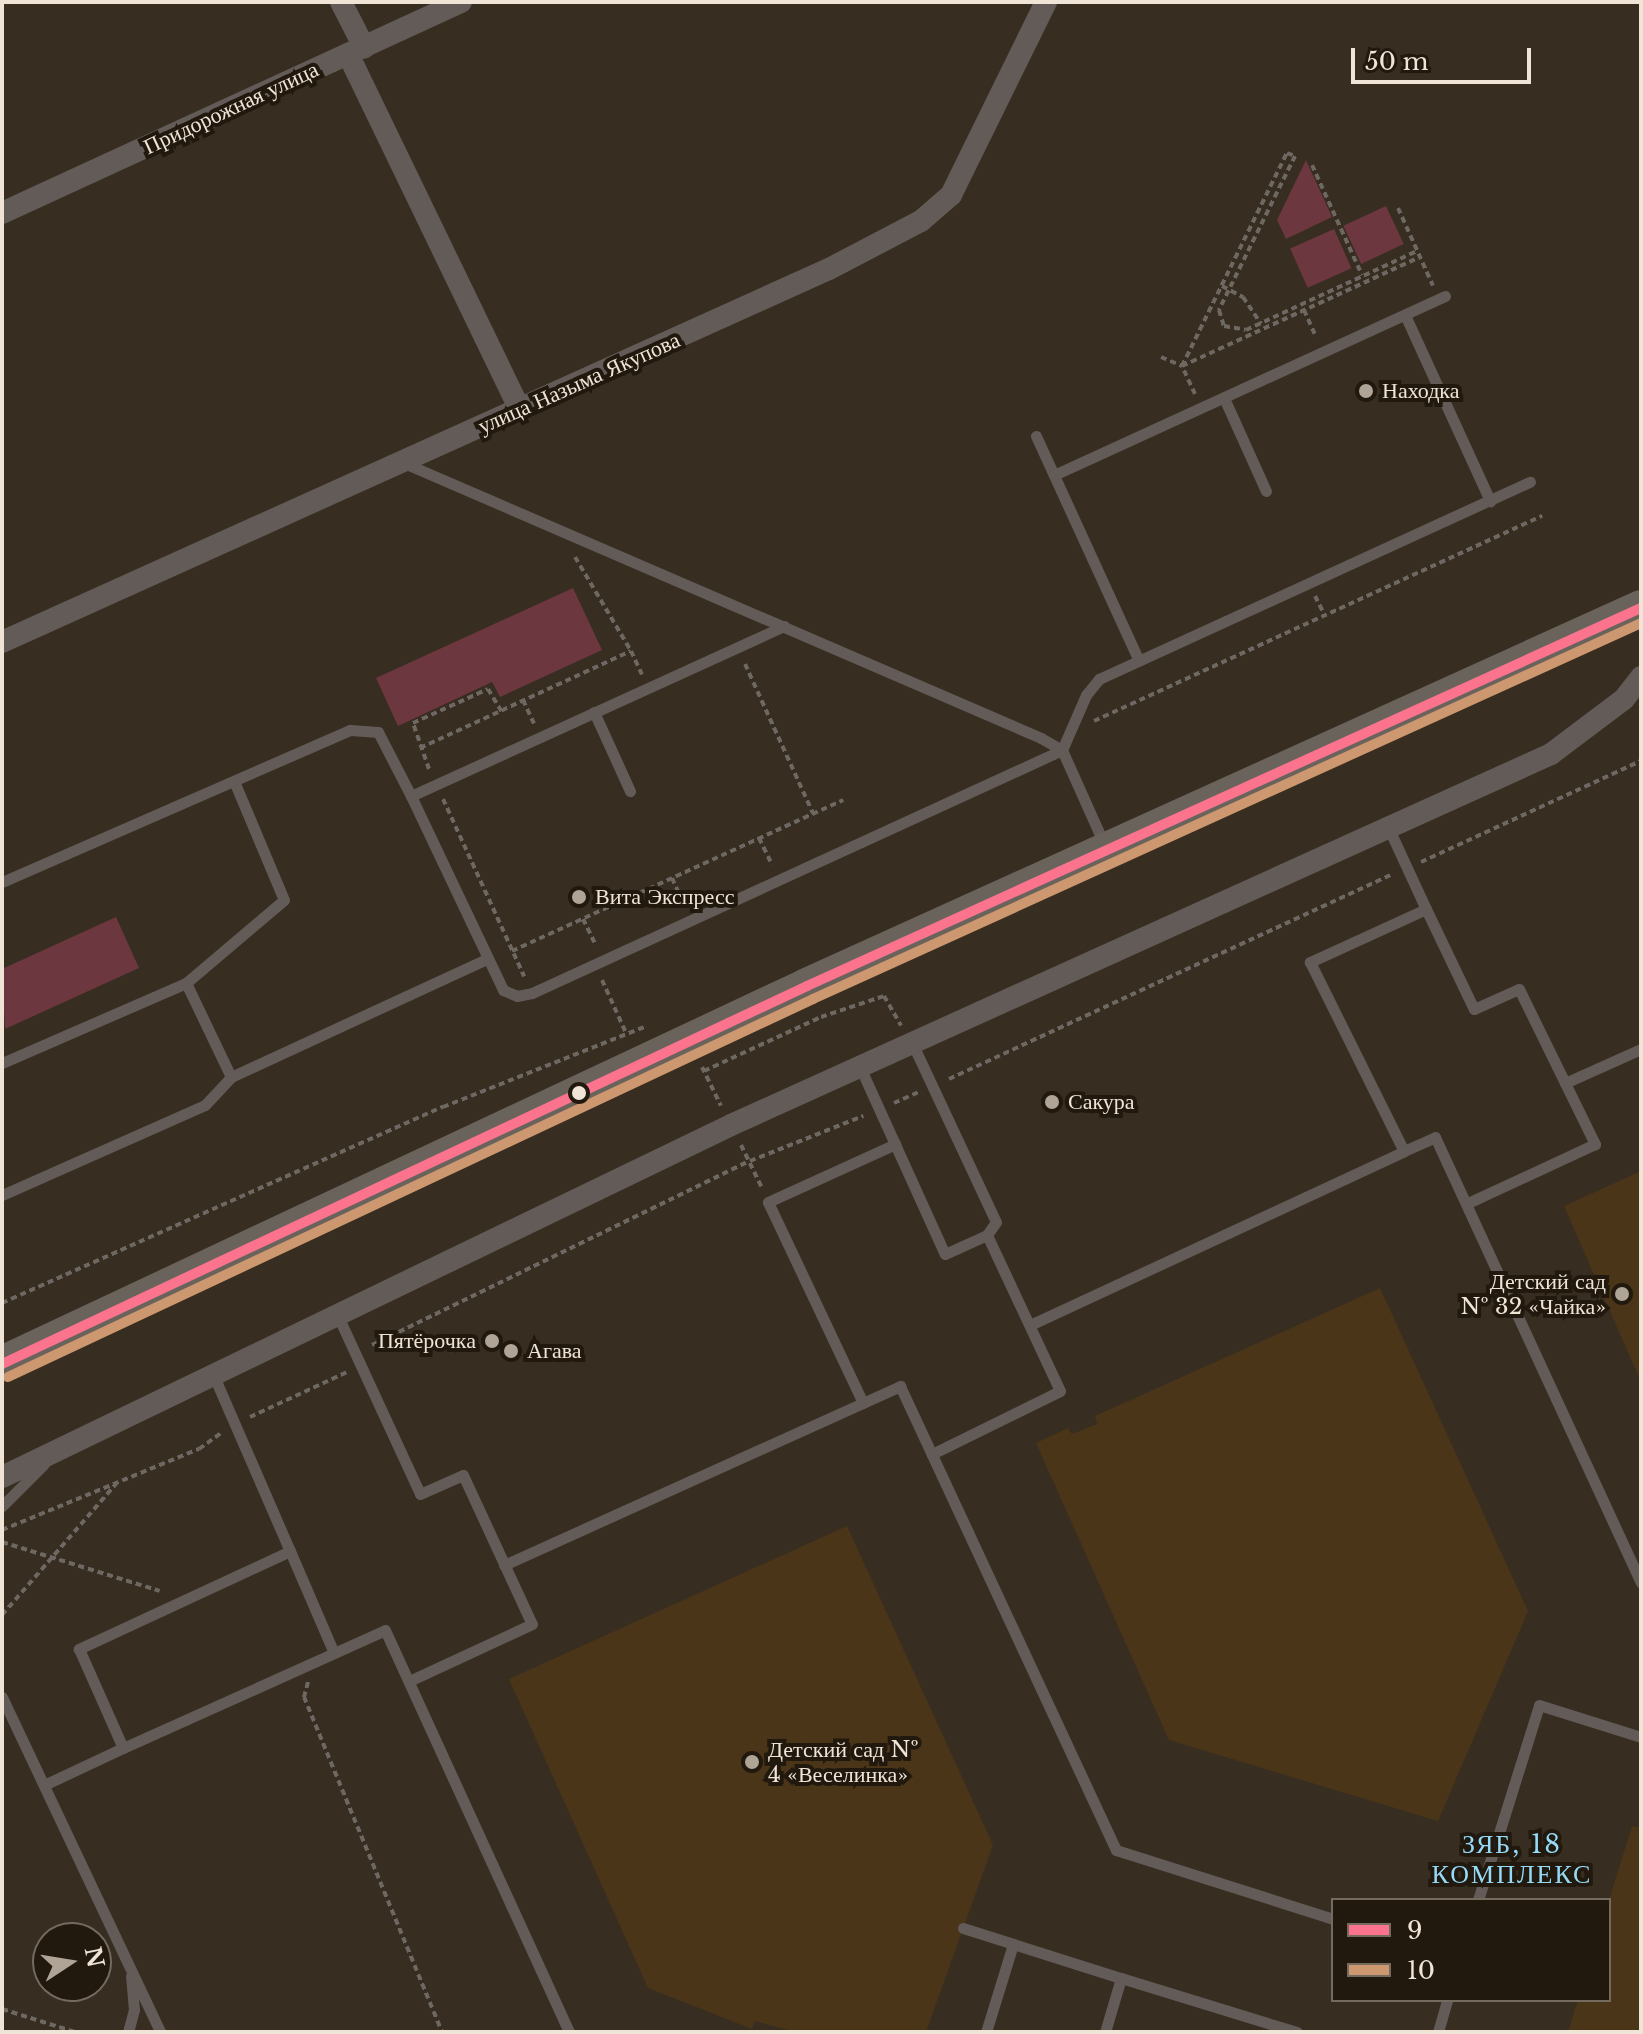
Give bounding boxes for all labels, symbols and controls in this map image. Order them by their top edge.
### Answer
scale bar [1355,32,1535,82]
text: 50 m [1365,47,1428,76]
street label: Придорожная улица [139,56,323,160]
street label: улица Назыма Якупова [474,327,684,439]
place label: Находка [1382,378,1459,404]
marker: Находка [1357,382,1375,400]
place label: Вита Экспресс [595,884,734,910]
marker: Вита Экспресс [570,888,588,906]
unlabelled marker [571,1085,587,1101]
place label: Сакура [1068,1089,1135,1115]
marker: Сакура [1043,1093,1061,1111]
place label: Детский сад № 32 «Чайка» [1461,1268,1606,1320]
marker: Детский сад № 32 «Чайка» [1613,1285,1631,1303]
place label: Пятёрочка [378,1328,476,1354]
marker: Пятёрочка [483,1332,501,1350]
place label: Агава [527,1338,582,1364]
marker: Агава [502,1342,520,1360]
place label: Детский сад № 4 «Веселинка» [768,1736,919,1788]
marker: Детский сад № 4 «Веселинка» [743,1753,761,1771]
district label: ЗЯБ, 18 КОМПЛЕКС [1432,1829,1592,1890]
legend [1331,1898,1611,2002]
text: 9 [1407,1916,1422,1945]
north arrow [32,1922,112,2002]
text: N [79,1944,109,1970]
text: 10 [1407,1956,1435,1985]

